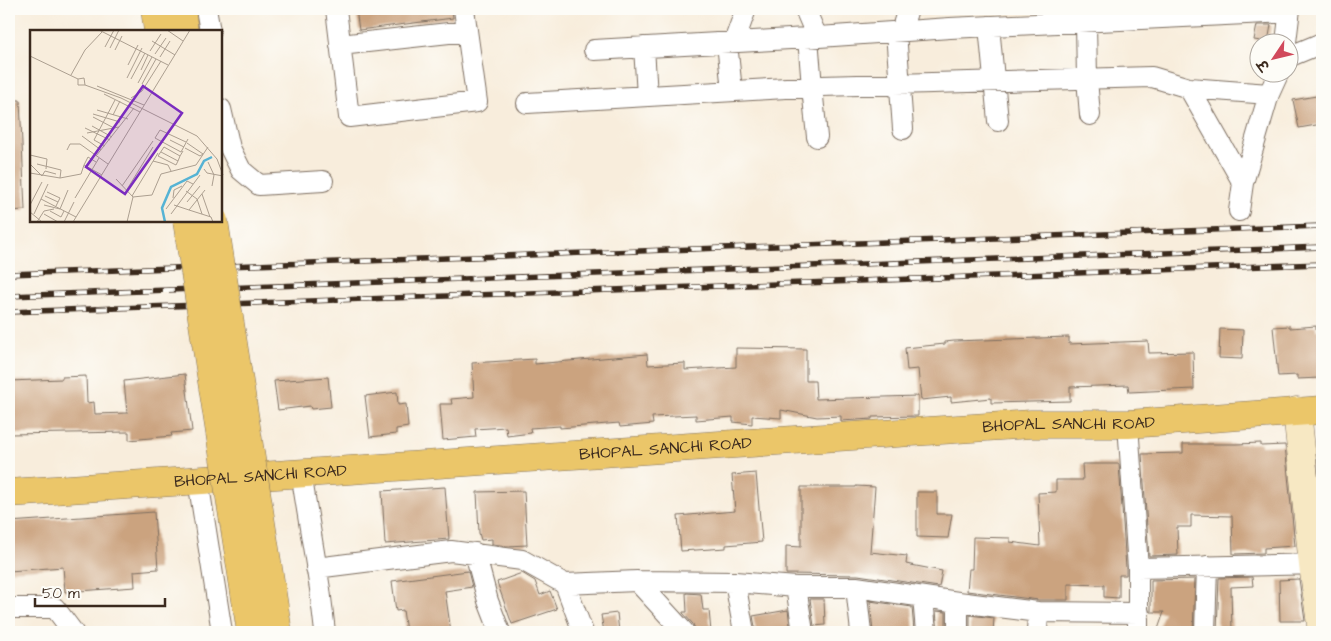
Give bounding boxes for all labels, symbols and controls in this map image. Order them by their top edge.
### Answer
inset map [30,30,222,222]
north arrow [1248,32,1298,82]
text: उ [1252,54,1276,76]
street label: BHOPAL SANCHI ROAD [982,411,1156,438]
street label: BHOPAL SANCHI ROAD [579,432,752,465]
street label: BHOPAL SANCHI ROAD [173,459,347,493]
scale bar [35,576,165,608]
text: 50 m [42,583,80,604]

